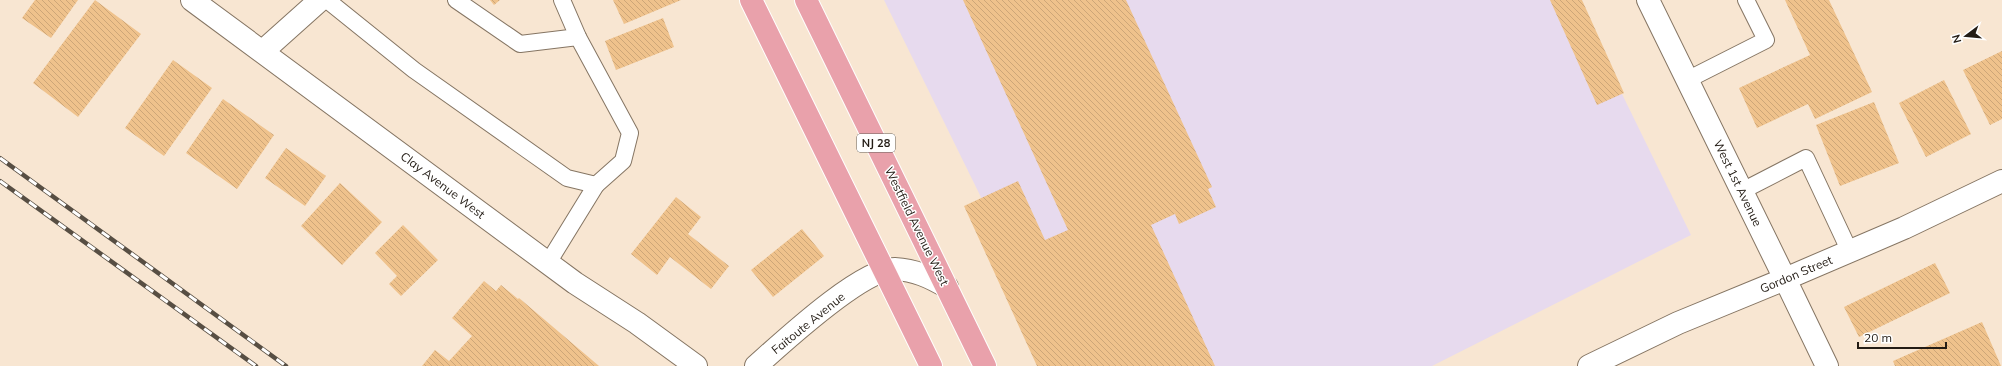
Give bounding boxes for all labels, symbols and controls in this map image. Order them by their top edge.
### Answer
north arrow [1946,16,1986,56]
text: N [1949,33,1964,45]
road number: NJ 28 [857,134,895,152]
street label: West 1st Avenue [1711,137,1765,229]
street label: Clay Avenue West [398,148,488,222]
street label: Westfield Avenue West [882,164,952,288]
street label: Gordon Street [1757,252,1835,296]
street label: Faitoute Avenue [768,289,848,357]
scale bar [1858,324,1946,350]
text: 20 m [1864,330,1892,345]

